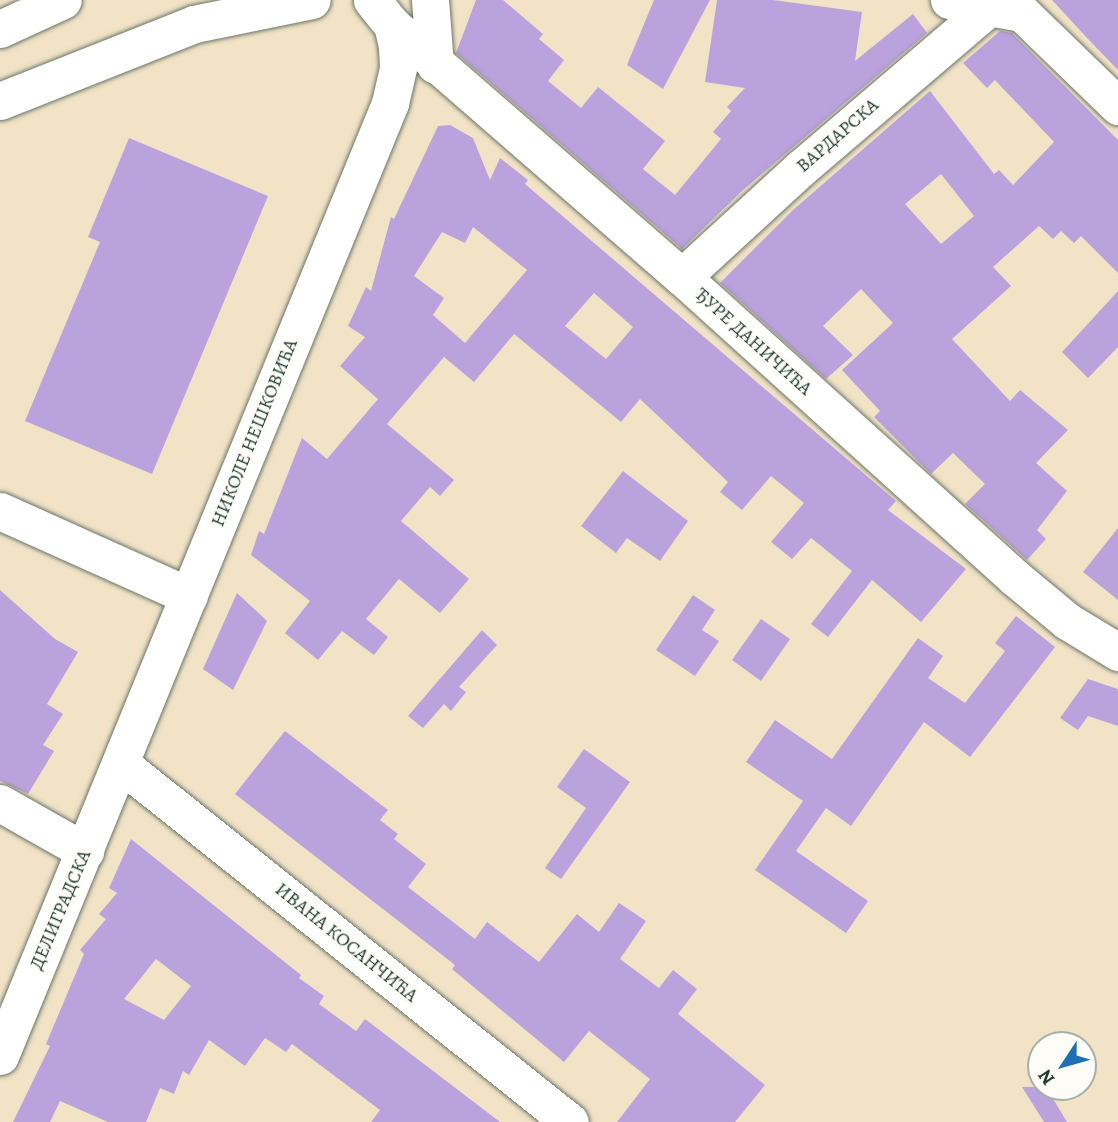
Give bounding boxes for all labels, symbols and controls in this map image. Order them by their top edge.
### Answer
street label: ВАРДАРСКА [792,94,884,178]
street label: ЂУРЕ ДАНИЧИЋА [690,284,816,400]
street label: НИКОЛЕ НЕШКОВИЋА [207,336,303,530]
street label: ДЕЛИГРАДСКА [26,847,96,973]
street label: ИВАНА КОСАНЧИЋА [270,878,422,1008]
north arrow [1027,1031,1097,1101]
text: N [1032,1064,1061,1090]

